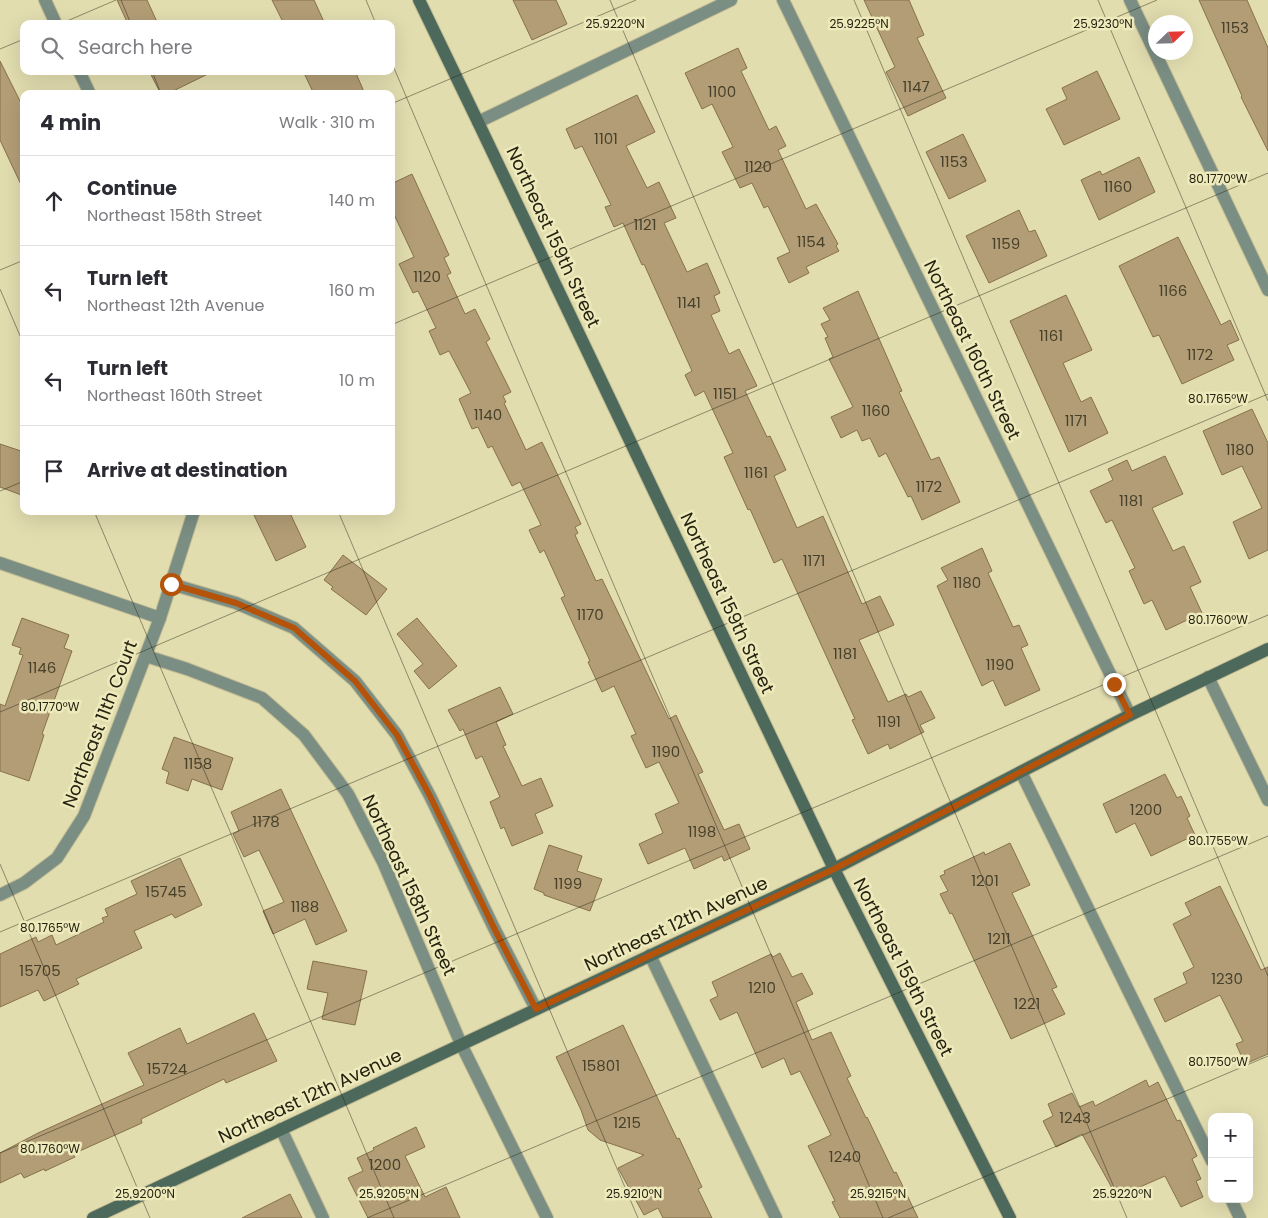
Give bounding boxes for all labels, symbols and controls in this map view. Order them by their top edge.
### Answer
text: 25.9220°N [585,15,645,32]
text: 25.9225°N [829,15,889,32]
text: 25.9230°N [1073,15,1133,32]
north arrow [1148,15,1193,60]
house number: 1153 [1221,17,1249,38]
search box [20,20,395,75]
icon: search [38,34,66,62]
text: Search here [78,34,192,61]
house number: 1147 [902,76,930,97]
house number: 1100 [708,81,736,102]
text: 4 min [40,108,101,137]
text: Walk · 310 m [279,111,375,134]
house number: 1101 [594,128,618,149]
street label: Northeast 159th Street [500,142,606,331]
house number: 1153 [940,151,968,172]
house number: 1120 [744,156,772,177]
text: 80.1770°W [1189,170,1248,187]
text: Continue [87,175,177,202]
house number: 1160 [1104,176,1132,197]
icon: ahead [40,187,68,215]
text: 140 m [329,189,375,212]
text: Northeast 158th Street [87,204,262,227]
house number: 1121 [633,214,657,235]
house number: 1154 [797,231,825,252]
house number: 1159 [992,233,1020,254]
street label: Northeast 160th Street [918,256,1027,444]
text: Turn left [87,265,168,292]
house number: 1120 [413,266,441,287]
icon: left [40,277,68,305]
text: 160 m [329,279,375,302]
house number: 1166 [1159,280,1187,301]
house number: 1141 [677,292,701,313]
text: Northeast 12th Avenue [87,294,264,317]
house number: 1161 [1039,325,1063,346]
house number: 1172 [1187,344,1213,365]
text: Turn left [87,355,168,382]
icon: left [40,367,68,395]
text: 10 m [339,369,375,392]
house number: 1151 [713,383,737,404]
text: Northeast 160th Street [87,384,262,407]
text: 80.1765°W [1188,390,1248,407]
house number: 1160 [862,400,890,421]
house number: 1140 [474,404,502,425]
house number: 1171 [1065,410,1087,431]
house number: 1180 [1226,439,1254,460]
icon: arrive [40,457,68,485]
text: Arrive at destination [87,457,288,484]
house number: 1161 [744,462,768,483]
house number: 1172 [916,476,942,497]
house number: 1181 [1119,490,1143,511]
street label: Northeast 159th Street [674,508,780,697]
house number: 1171 [803,550,825,571]
house number: 1180 [953,572,981,593]
route start [160,573,183,596]
house number: 1170 [576,604,604,625]
text: 80.1760°W [1188,611,1248,628]
street label: Northeast 11th Court [56,636,143,811]
house number: 1181 [833,643,857,664]
house number: 1190 [986,654,1014,675]
house number: 1146 [28,657,56,678]
route end [1103,673,1126,696]
text: 80.1770°W [21,698,80,715]
house number: 1191 [877,711,901,732]
house number: 1190 [652,741,680,762]
house number: 1158 [184,753,212,774]
street label: Northeast 158th Street [356,790,462,979]
house number: 1200 [1130,799,1162,820]
house number: 1178 [252,811,280,832]
house number: 1198 [688,821,716,842]
text: 80.1755°W [1188,832,1248,849]
street label: Northeast 12th Avenue [580,870,772,977]
house number: 1201 [971,870,999,891]
house number: 1199 [554,873,582,894]
street label: Northeast 159th Street [848,873,959,1060]
house number: 15745 [145,881,187,902]
house number: 1188 [291,896,319,917]
text: 80.1765°W [20,919,80,936]
house number: 1211 [987,928,1011,949]
house number: 15705 [19,960,61,981]
house number: 1230 [1211,968,1243,989]
house number: 1210 [748,977,776,998]
house number: 1221 [1014,993,1040,1014]
street label: Northeast 12th Avenue [214,1042,406,1149]
text: 80.1750°W [1188,1053,1248,1070]
house number: 15801 [582,1055,620,1076]
house number: 15724 [147,1058,187,1079]
house number: 1243 [1059,1107,1091,1128]
house number: 1215 [613,1112,641,1133]
map controls [1208,1113,1253,1203]
button: + [1208,1113,1253,1158]
text: 80.1760°W [20,1140,80,1157]
house number: 1240 [829,1146,861,1167]
house number: 1200 [369,1154,401,1175]
button: − [1208,1158,1253,1203]
text: 25.9200°N [115,1185,175,1202]
text: 25.9205°N [359,1185,419,1202]
text: 25.9210°N [606,1185,662,1202]
text: 25.9215°N [850,1185,906,1202]
text: 25.9220°N [1092,1185,1152,1202]

